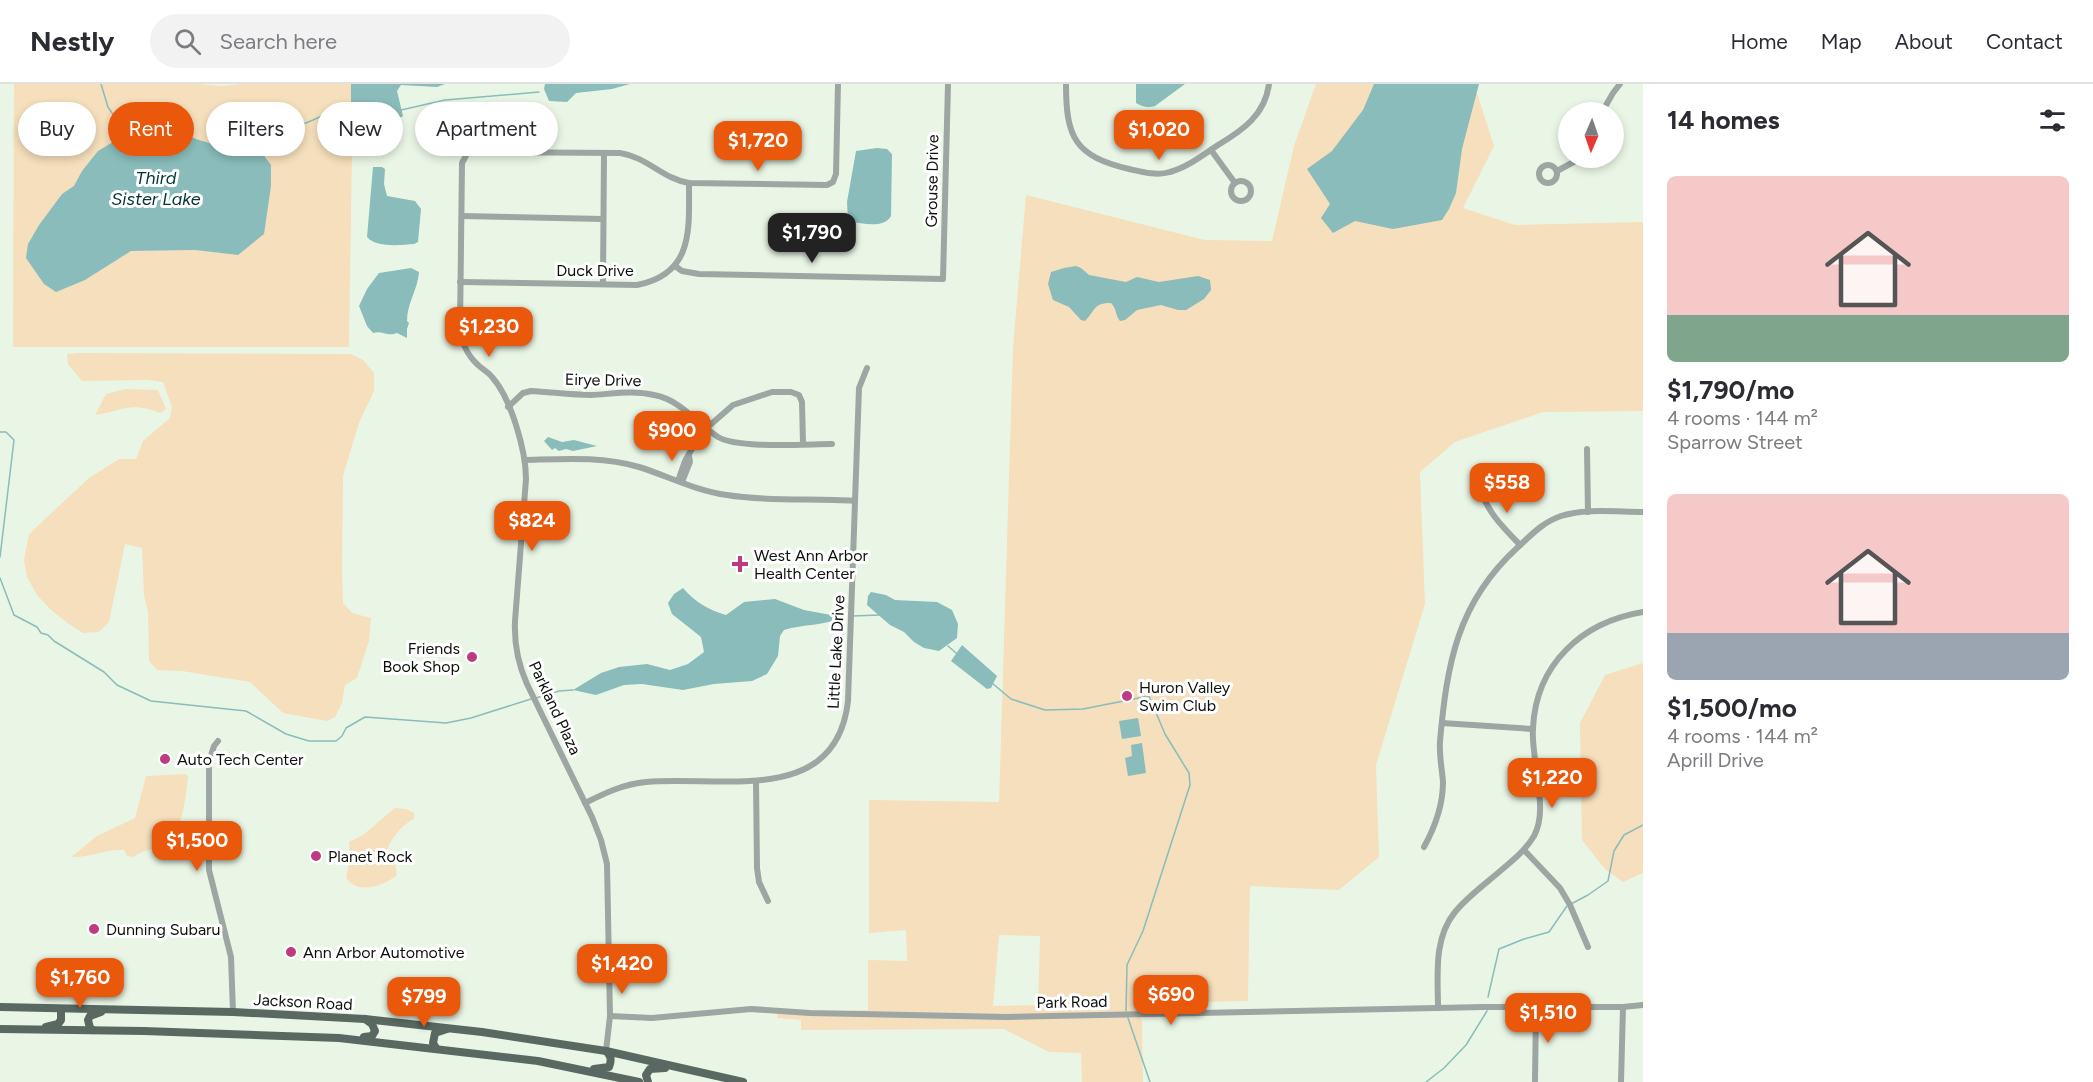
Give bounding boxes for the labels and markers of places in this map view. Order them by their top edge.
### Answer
pin: $1,020 [1110,110,1208,161]
pin: $1,720 [709,121,807,172]
pin: $1,790 [763,213,861,264]
pin: $1,230 [440,307,538,358]
pin: $900 [636,411,708,462]
pin: $558 [1471,463,1543,514]
pin: $824 [496,501,568,552]
place label: West Ann Arbor Health Center [754,546,868,583]
marker: West Ann Arbor Health Center [731,555,749,573]
place label: Friends Book Shop [382,639,460,676]
marker: Friends Book Shop [465,650,479,664]
place label: Huron Valley Swim Club [1139,678,1231,715]
marker: Huron Valley Swim Club [1120,689,1134,703]
place label: Auto Tech Center [177,750,304,769]
marker: Auto Tech Center [158,752,172,766]
pin: $1,220 [1503,758,1601,809]
pin: $1,500 [148,821,246,872]
place label: Planet Rock [328,847,413,866]
marker: Planet Rock [309,849,323,863]
place label: Dunning Subaru [106,920,220,939]
marker: Dunning Subaru [87,922,101,936]
place label: Ann Arbor Automotive [303,943,465,962]
pin: $1,420 [573,944,671,995]
marker: Ann Arbor Automotive [284,945,298,959]
pin: $1,760 [31,958,129,1009]
pin: $690 [1135,975,1207,1026]
pin: $799 [388,977,460,1028]
pin: $1,510 [1499,993,1597,1044]

